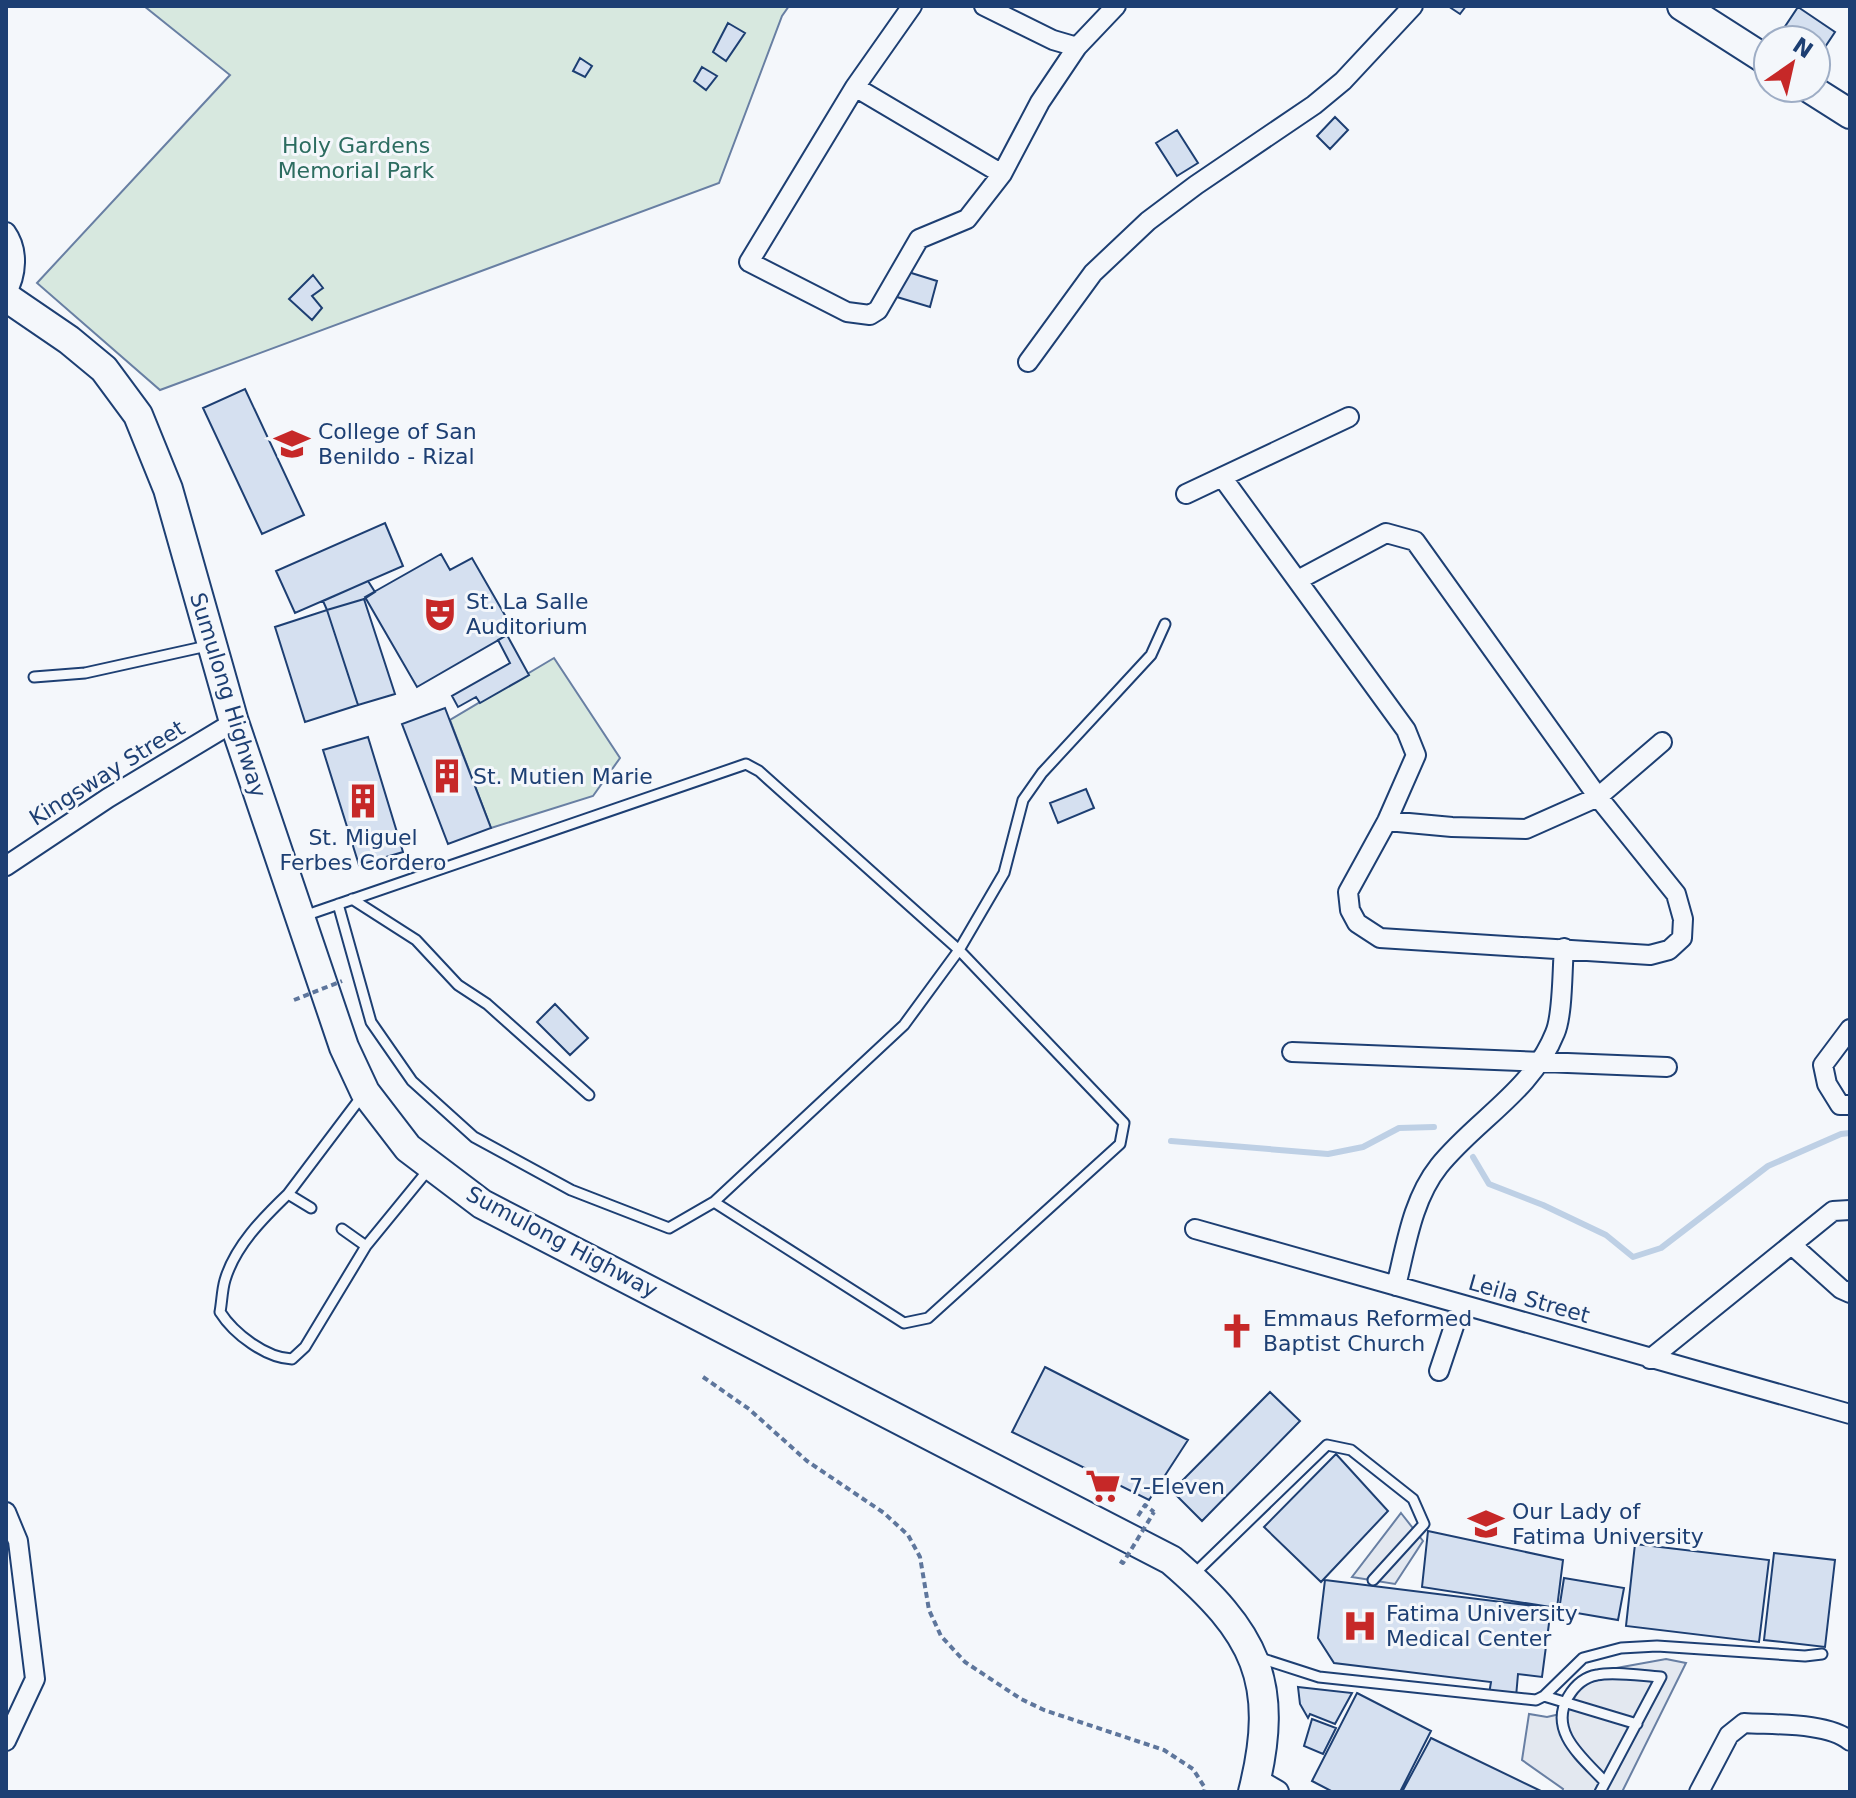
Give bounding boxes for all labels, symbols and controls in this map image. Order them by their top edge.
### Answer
north arrow [1752,24,1832,104]
text: N [1788,32,1818,63]
park label: Holy Gardens Memorial Park [278,133,435,183]
place label: College of San Benildo - Rizal [318,419,477,469]
school or university icon: College of San Benildo - Rizal [273,425,311,463]
place label: St. La Salle Auditorium [466,589,589,639]
street label: Sumulong Highway [185,590,271,800]
theatre icon: St. La Salle Auditorium [421,595,459,633]
street label: Kingsway Street [25,715,190,831]
building icon: St. Mutien Marie [428,757,466,795]
place label: St. Mutien Marie [473,764,653,789]
building icon: St. Miguel Ferbes Cordero [344,782,382,820]
place label: St. Miguel Ferbes Cordero [280,825,447,875]
street label: Sumulong Highway [462,1181,662,1303]
street label: Leila Street [1465,1270,1593,1328]
place label: Emmaus Reformed Baptist Church [1263,1306,1472,1356]
church icon: Emmaus Reformed Baptist Church [1218,1312,1256,1350]
supermarket icon: 7-Eleven [1084,1467,1122,1505]
place label: 7-Eleven [1129,1474,1225,1499]
place label: Our Lady of Fatima University [1512,1499,1704,1549]
school or university icon: Our Lady of Fatima University [1467,1505,1505,1543]
place label: Fatima University Medical Center [1386,1601,1578,1651]
hospital icon: Fatima University Medical Center [1341,1607,1379,1645]

